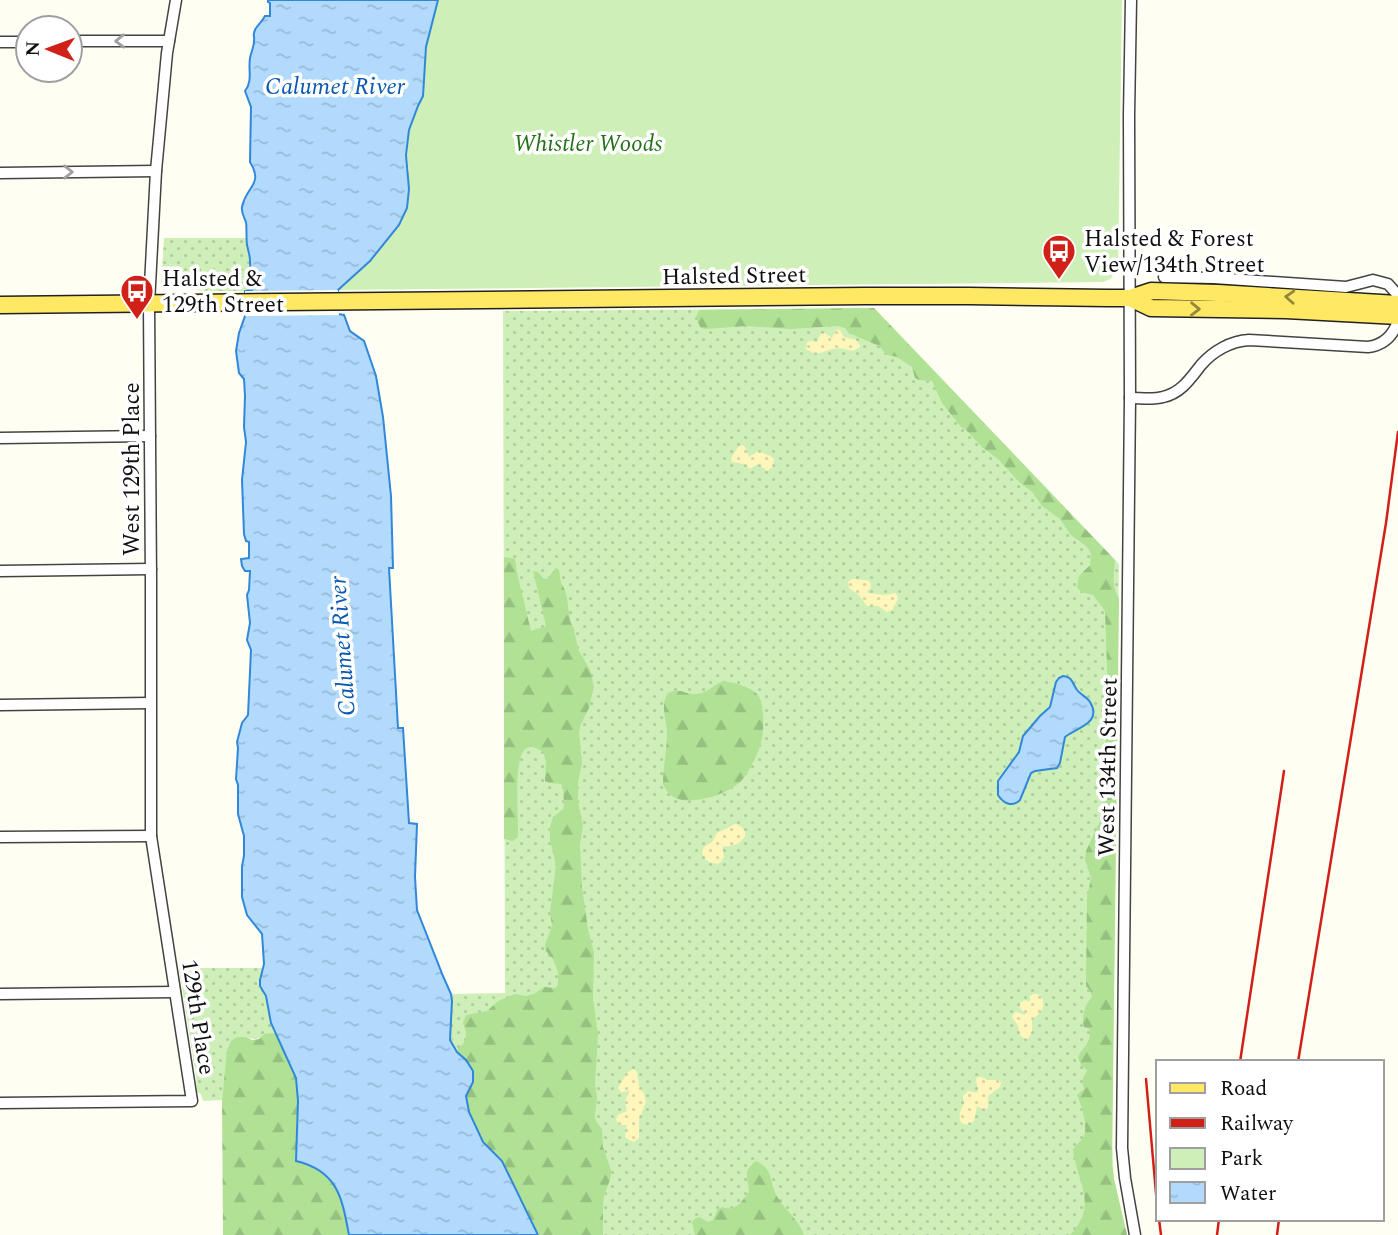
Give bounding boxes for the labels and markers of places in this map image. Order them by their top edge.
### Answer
place label: Halsted & Forest View/134th Street [1084,222,1265,283]
bus stop icon: Halsted & Forest View/134th Street [1040,232,1078,281]
place label: Halsted & 129th Street [162,262,284,323]
bus stop icon: Halsted & 129th Street [118,272,156,321]

